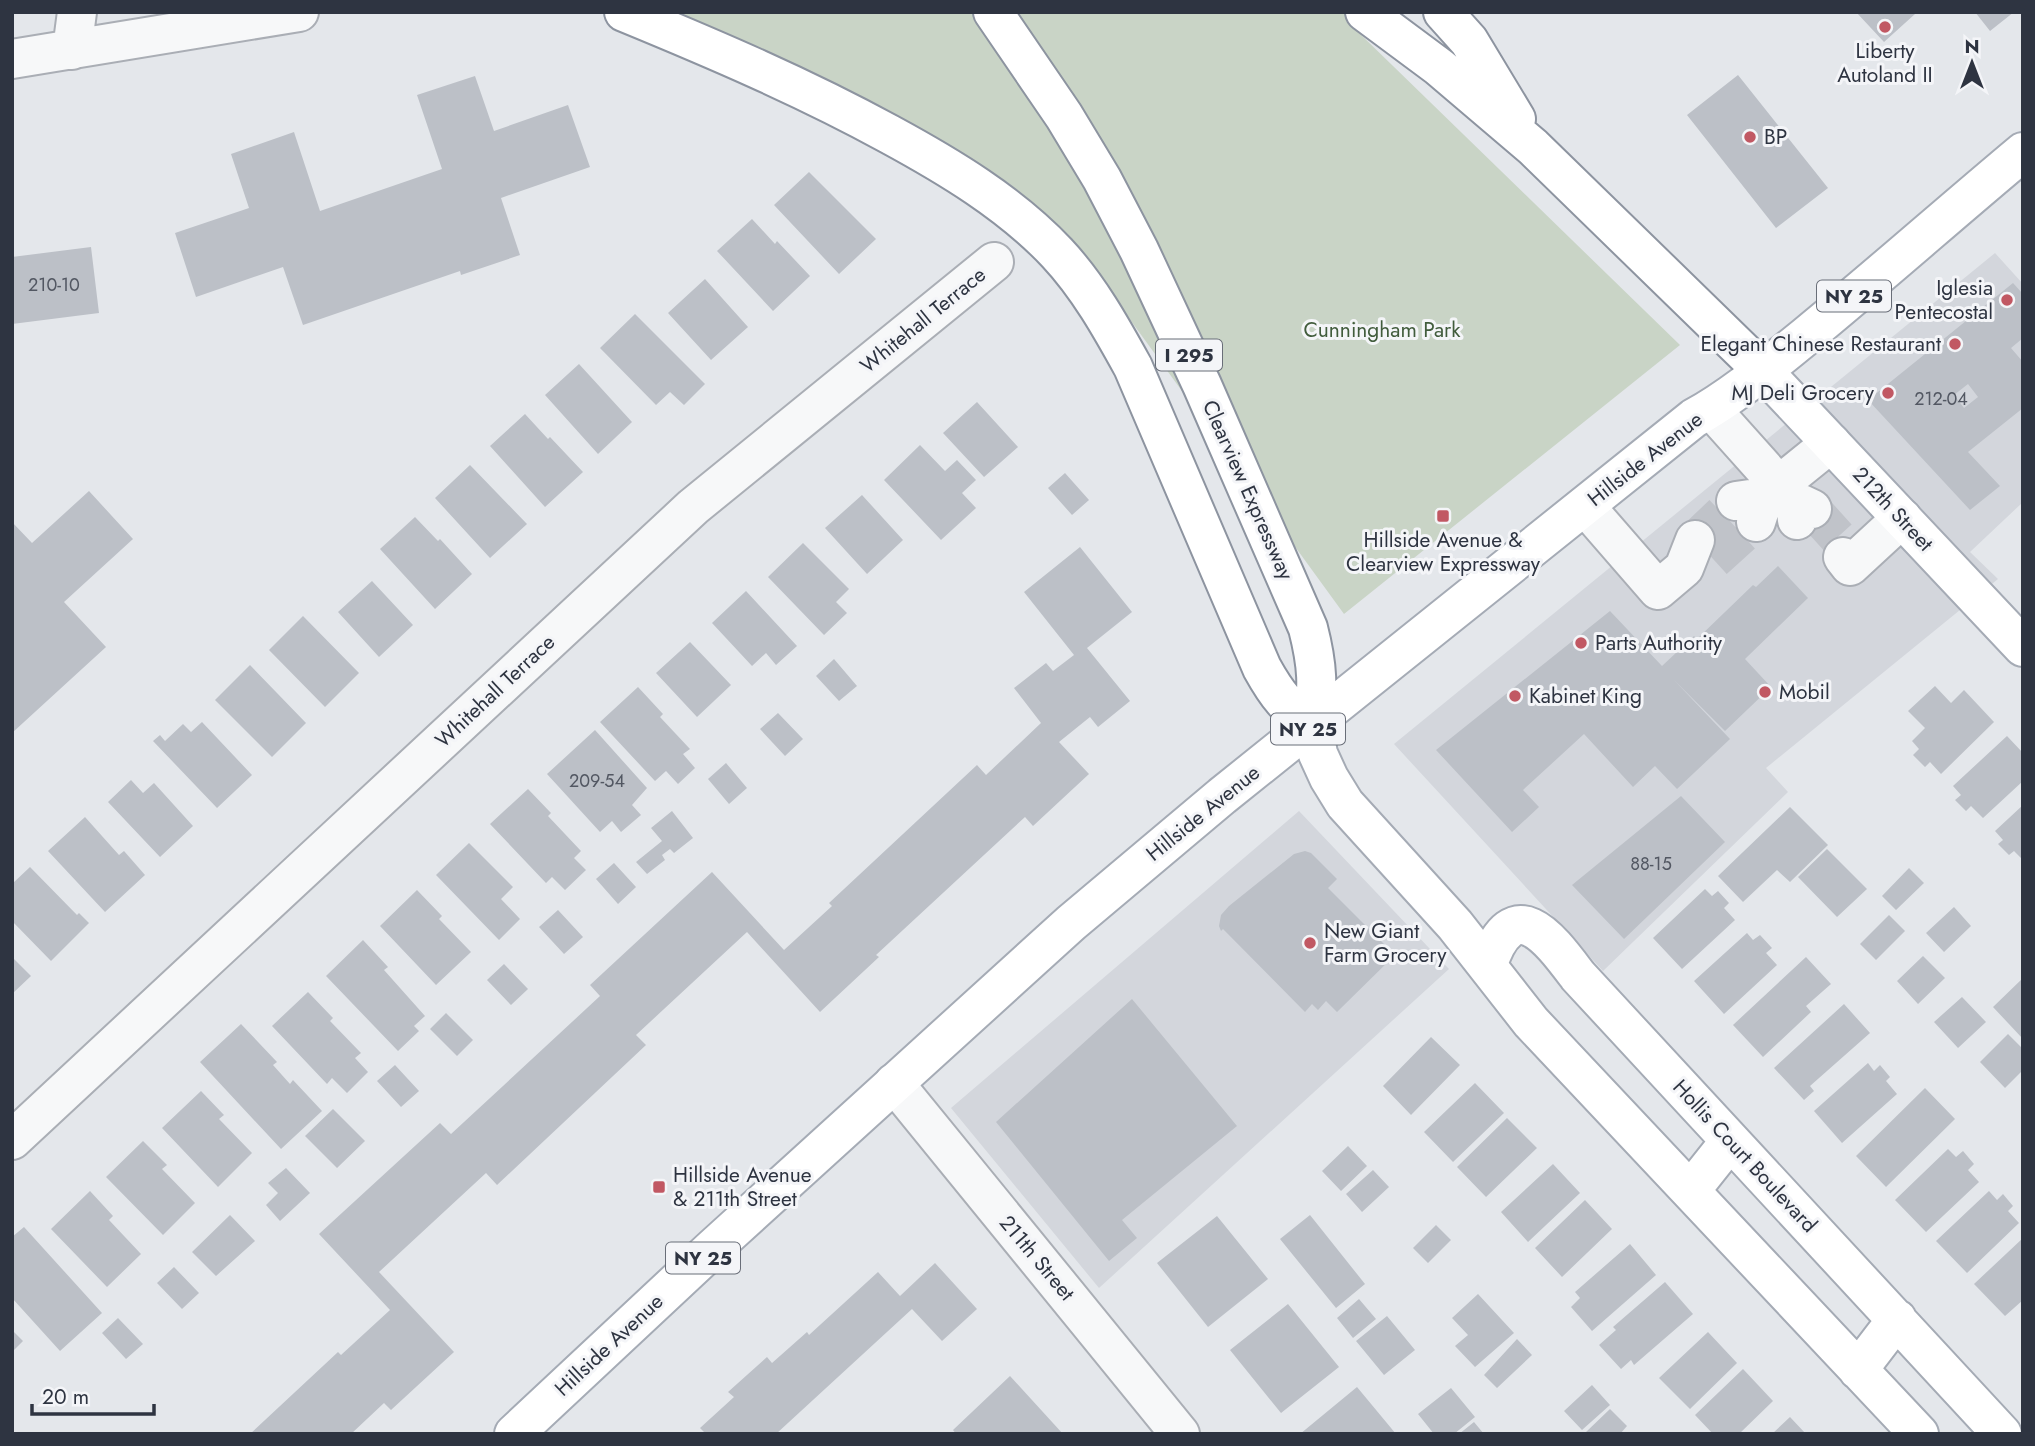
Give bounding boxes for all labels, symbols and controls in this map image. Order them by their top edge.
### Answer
marker: Liberty Autoland II [1877,19,1893,35]
north arrow [1937,28,2007,98]
text: N [1964,33,1980,60]
place label: Liberty Autoland II [1837,36,1933,90]
place label: BP [1764,122,1787,152]
marker: BP [1742,129,1758,145]
street label: Whitehall Terrace [854,260,992,380]
house number: 210-10 [28,272,80,298]
place label: Iglesia Pentecostal [1894,273,1993,327]
road number: NY 25 [1817,280,1891,312]
marker: Iglesia Pentecostal [1999,292,2015,308]
park label: Cunningham Park [1303,315,1461,345]
place label: Elegant Chinese Restaurant [1701,329,1941,359]
marker: Elegant Chinese Restaurant [1947,336,1963,352]
road number: I 295 [1156,340,1222,370]
place label: MJ Deli Grocery [1731,378,1875,408]
marker: MJ Deli Grocery [1880,385,1896,401]
house number: 212-04 [1914,386,1968,412]
street label: Clearview Expressway [1195,395,1301,585]
street label: Hillside Avenue [1581,404,1709,513]
street label: 212th Street [1846,460,1940,558]
marker: Hillside Avenue & Clearview Expressway [1435,508,1451,524]
place label: Hillside Avenue & Clearview Expressway [1346,525,1541,579]
street label: Whitehall Terrace [428,627,562,755]
place label: Parts Authority [1595,628,1723,658]
marker: Parts Authority [1573,635,1589,651]
place label: Mobil [1779,677,1830,707]
place label: Kabinet King [1529,681,1642,711]
marker: Mobil [1757,684,1773,700]
marker: Kabinet King [1507,688,1523,704]
road number: NY 25 [1271,714,1345,744]
street label: Hillside Avenue [1140,758,1266,868]
house number: 209-54 [569,768,625,794]
house number: 88-15 [1630,851,1672,877]
place label: New Giant Farm Grocery [1324,916,1447,970]
marker: New Giant Farm Grocery [1302,935,1318,951]
street label: Hollis Court Boulevard [1666,1073,1824,1239]
place label: Hillside Avenue & 211th Street [673,1160,812,1214]
marker: Hillside Avenue & 211th Street [651,1179,667,1195]
street label: 211th Street [992,1209,1082,1307]
road number: NY 25 [666,1242,740,1274]
street label: Hillside Avenue [548,1287,670,1403]
scale bar [32,1372,154,1416]
text: 20 m [42,1382,89,1412]

